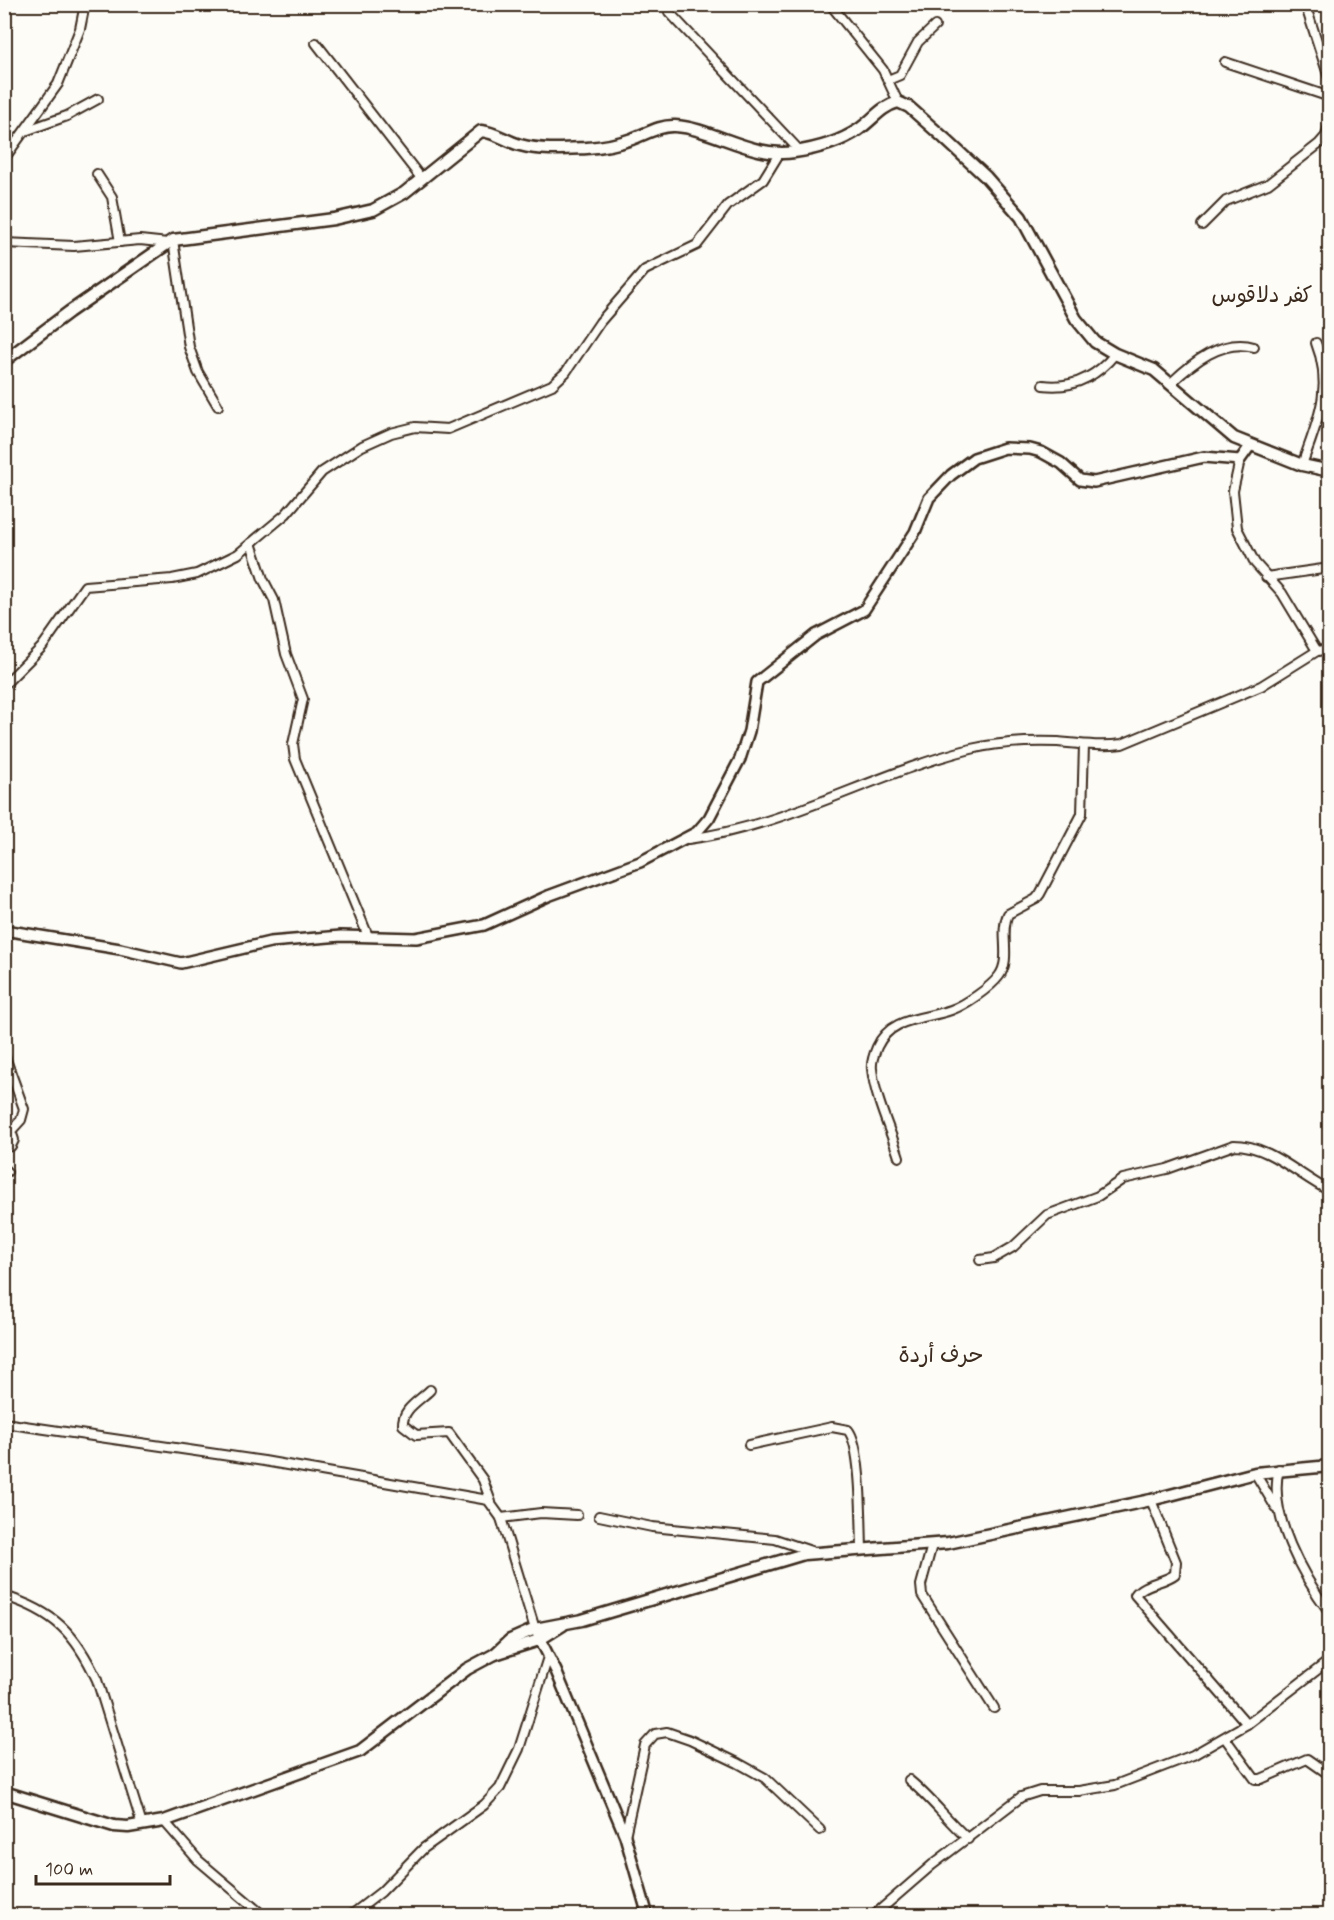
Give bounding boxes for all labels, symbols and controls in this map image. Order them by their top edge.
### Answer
district label: كفر دلاقوس [1211,282,1313,310]
district label: حرف أردة [898,1341,984,1370]
scale bar [36,1848,170,1886]
text: 100 m [45,1858,93,1882]

